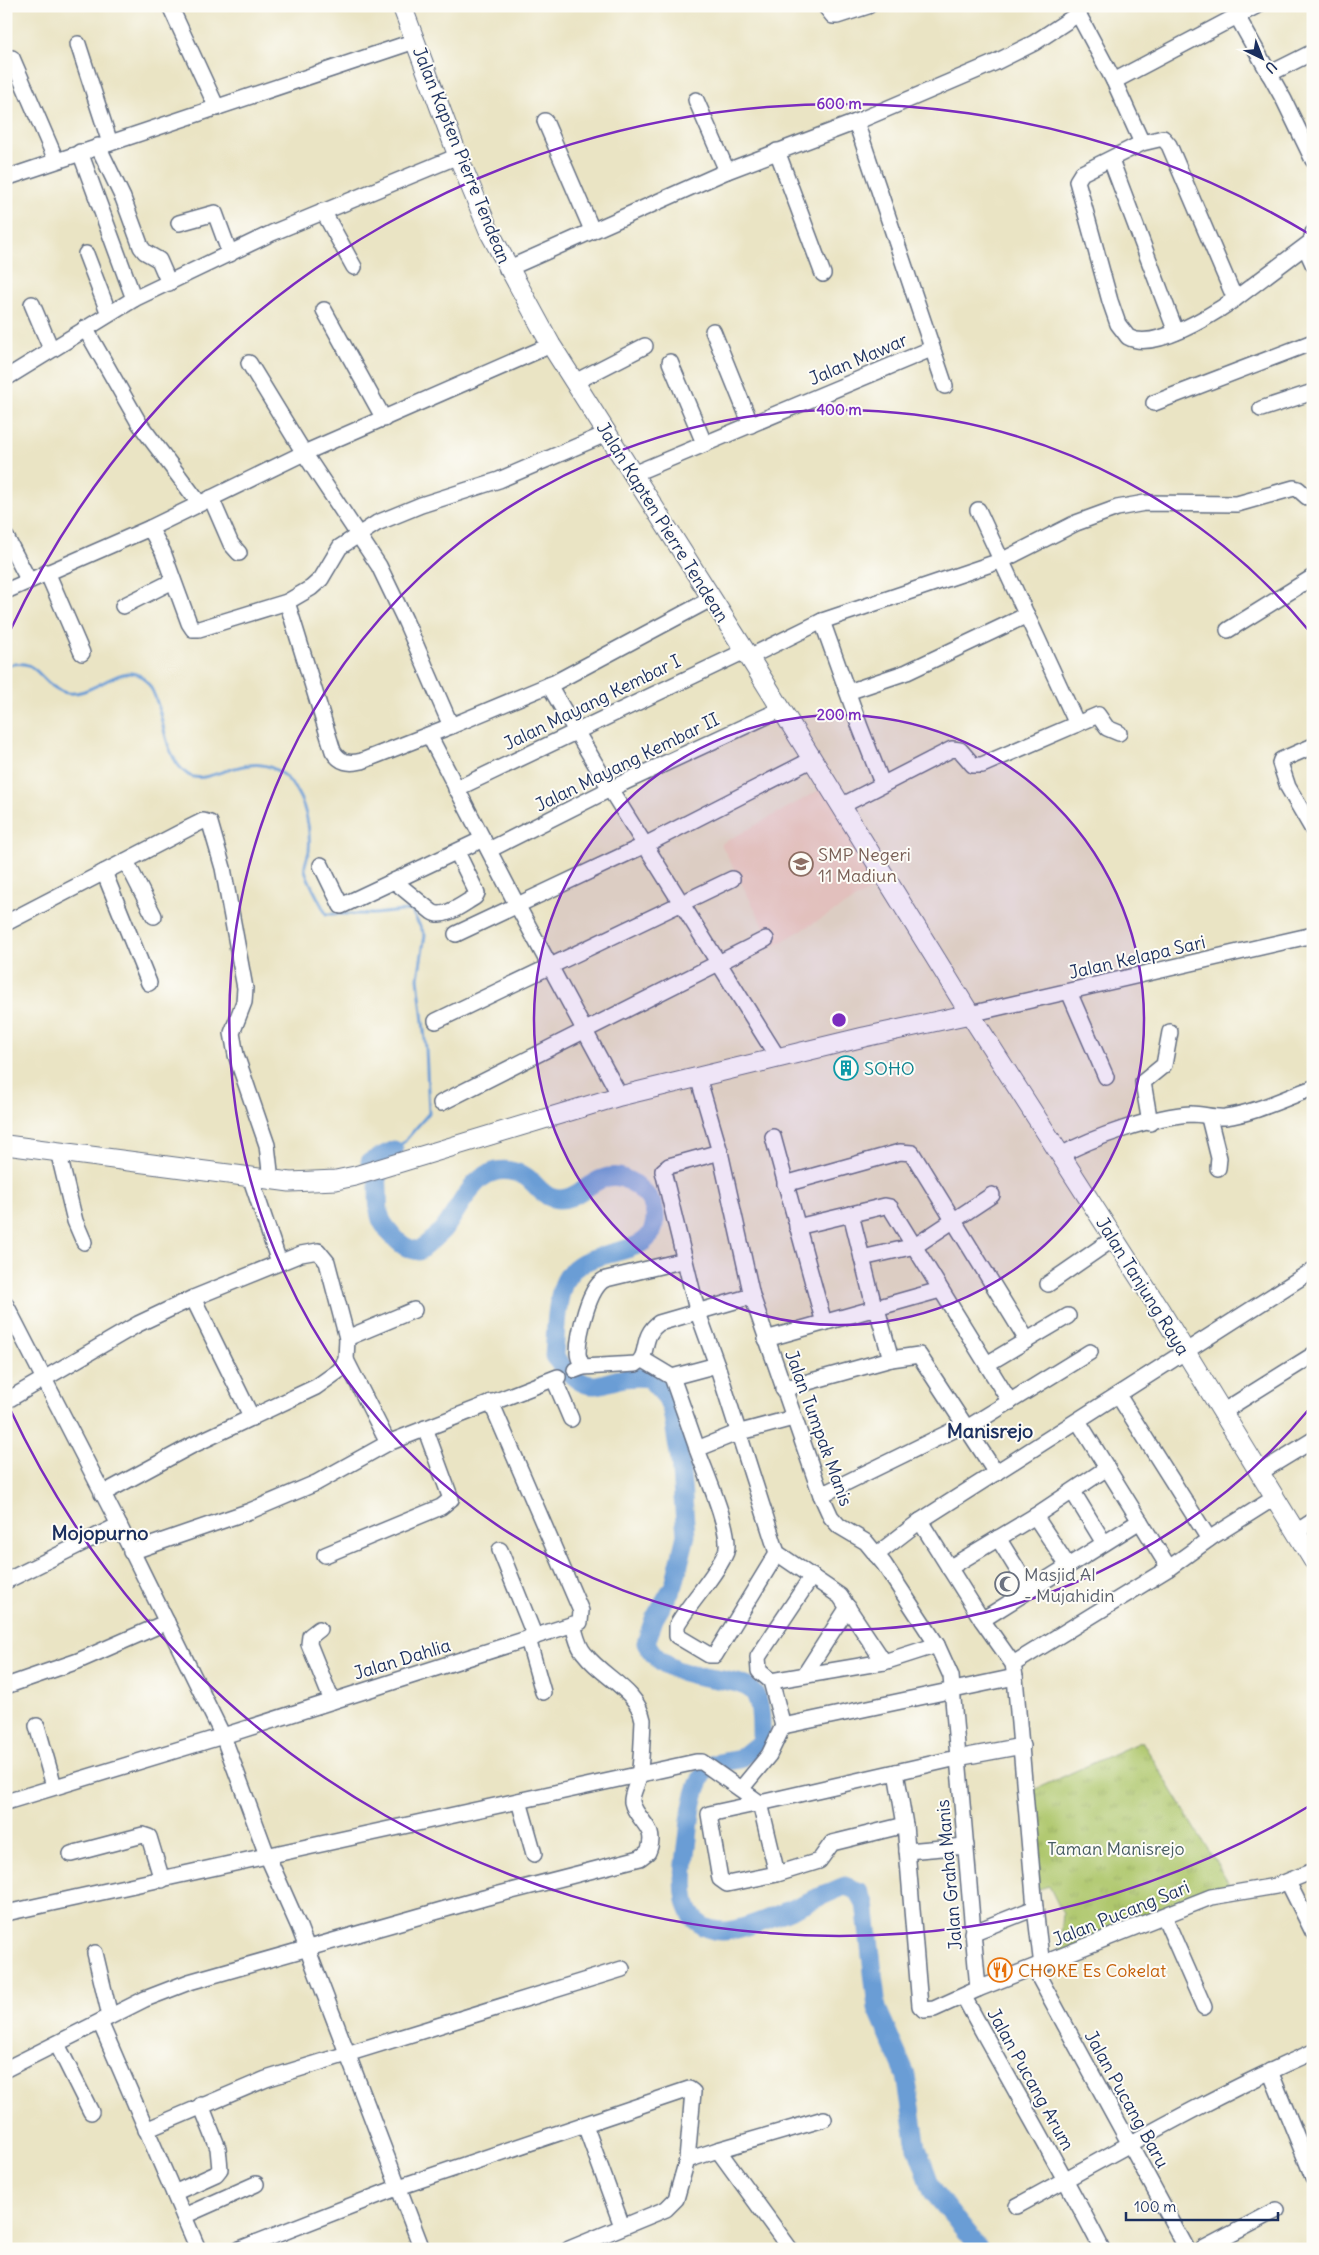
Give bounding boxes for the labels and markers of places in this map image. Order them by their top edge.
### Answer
place label: SMP Negeri 11 Madiun [818,843,911,887]
school or university icon: SMP Negeri 11 Madiun [788,851,814,877]
centre of rings [830,1011,848,1029]
building icon: SOHO [833,1055,859,1081]
place label: SOHO [864,1057,915,1080]
place label: Masjid Al - Mujahidin [1024,1563,1115,1607]
mosque icon: Masjid Al - Mujahidin [994,1571,1020,1597]
restaurant icon: CHOKE Es Cokelat [987,1957,1013,1983]
place label: CHOKE Es Cokelat [1018,1959,1166,1982]

